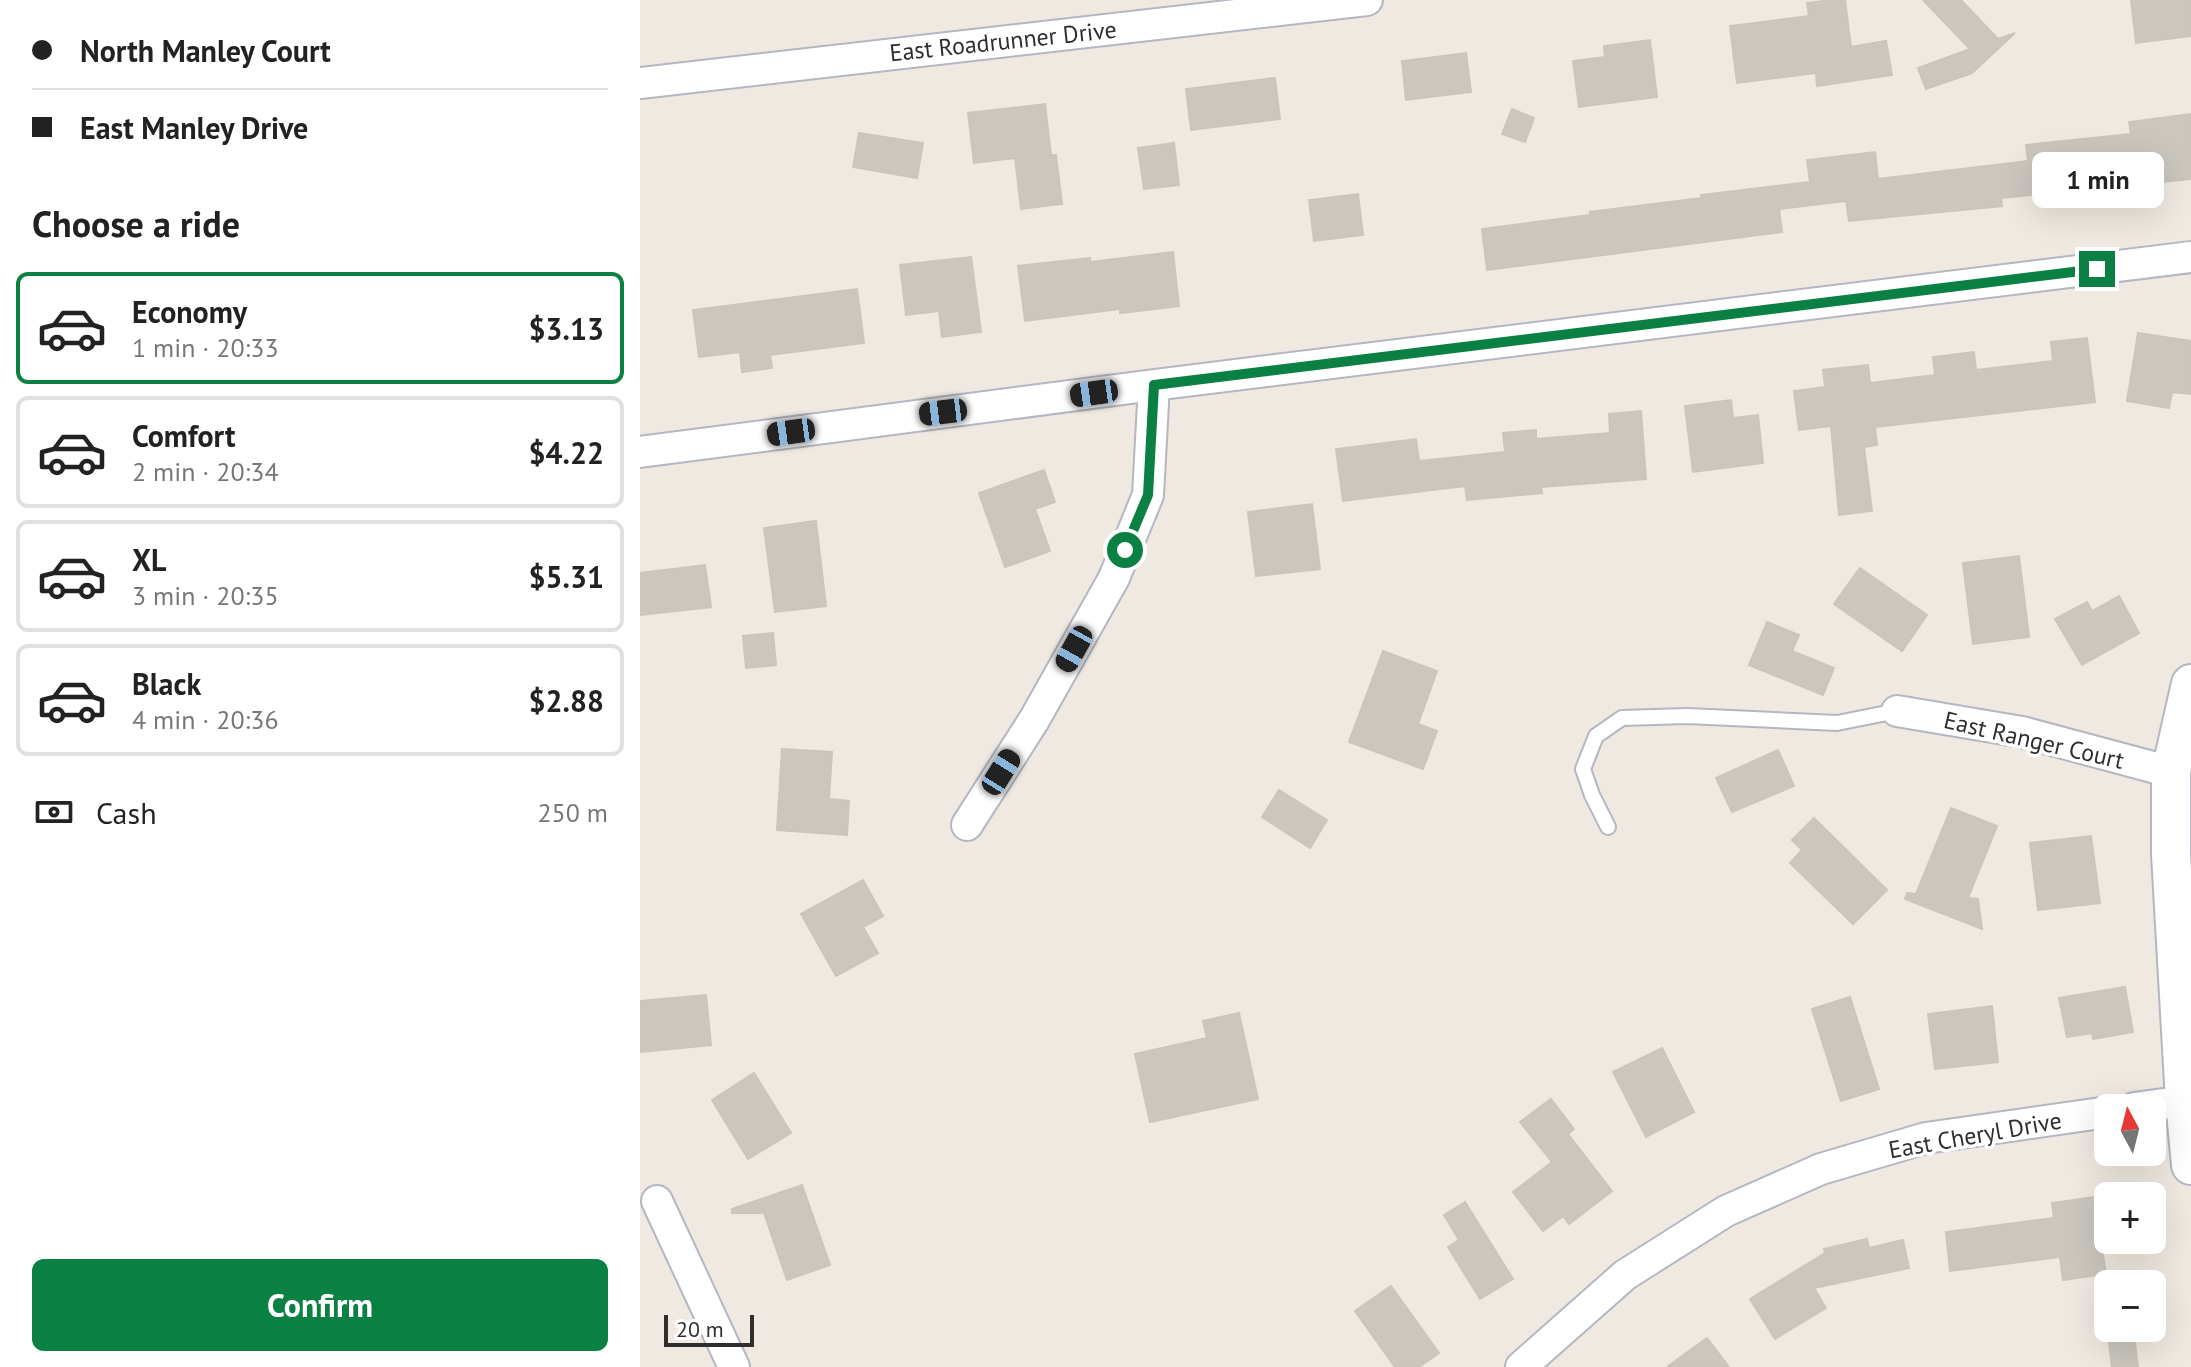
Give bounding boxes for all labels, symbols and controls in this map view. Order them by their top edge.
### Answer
street label: East Roadrunner Drive [888,14,1118,68]
text: North Manley Court [80,31,331,70]
text: East Manley Drive [80,108,308,147]
callout: 1 min [2031,153,2163,209]
text: 1 min [2066,163,2130,196]
text: Choose a ride [32,200,240,247]
route end [2079,251,2115,287]
icon: car [36,292,108,364]
text: Economy [132,292,247,331]
text: $3.13 [529,309,604,348]
text: 1 min · 20:33 [132,331,279,364]
car [1069,378,1119,408]
car [918,397,968,427]
icon: car [36,416,108,488]
text: Comfort [132,416,235,455]
car [766,417,816,447]
text: $4.22 [529,433,604,472]
text: 2 min · 20:34 [132,455,279,488]
route start [1107,532,1143,568]
icon: car [36,540,108,612]
text: XL [132,540,166,579]
text: $5.31 [529,557,604,596]
text: 3 min · 20:35 [132,579,279,612]
car [1052,622,1096,676]
icon: car [36,664,108,736]
text: Black [132,664,201,703]
text: $2.88 [529,681,604,720]
text: 4 min · 20:36 [132,703,279,736]
street label: East Ranger Court [1941,704,2127,776]
car [978,745,1024,799]
icon: cash [32,790,76,834]
text: Cash [96,793,157,832]
text: 250 m [537,796,608,829]
north arrow [2094,1094,2166,1166]
map controls [2094,1094,2166,1342]
street label: East Cheryl Drive [1886,1105,2064,1165]
button: + [2094,1182,2166,1254]
button: Confirm [32,1259,608,1351]
button: − [2094,1270,2166,1342]
scale bar [664,1311,754,1347]
text: 20 m [676,1315,724,1343]

